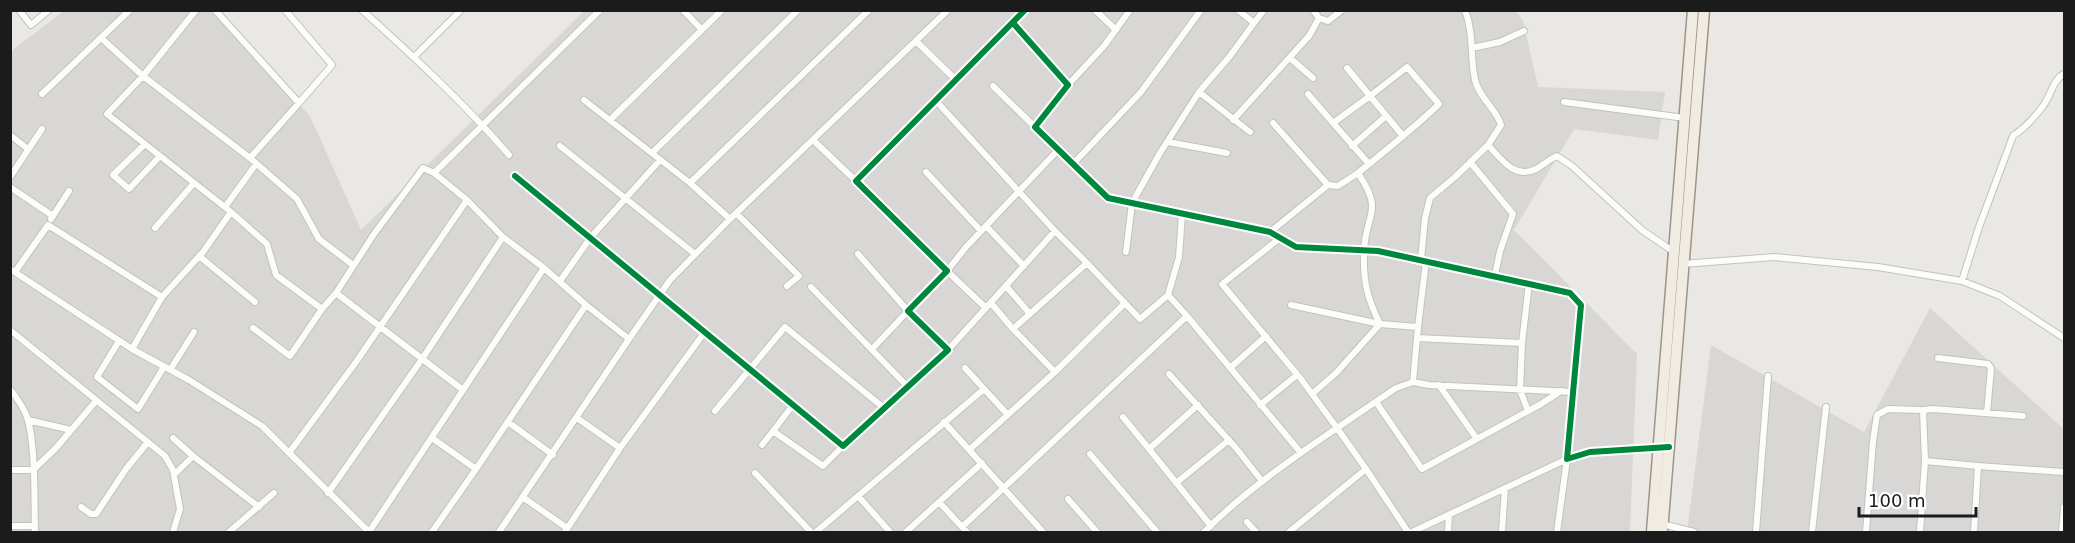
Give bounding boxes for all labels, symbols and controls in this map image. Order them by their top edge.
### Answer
scale bar [1859,480,1976,518]
text: 100 m [1868,490,1926,511]

